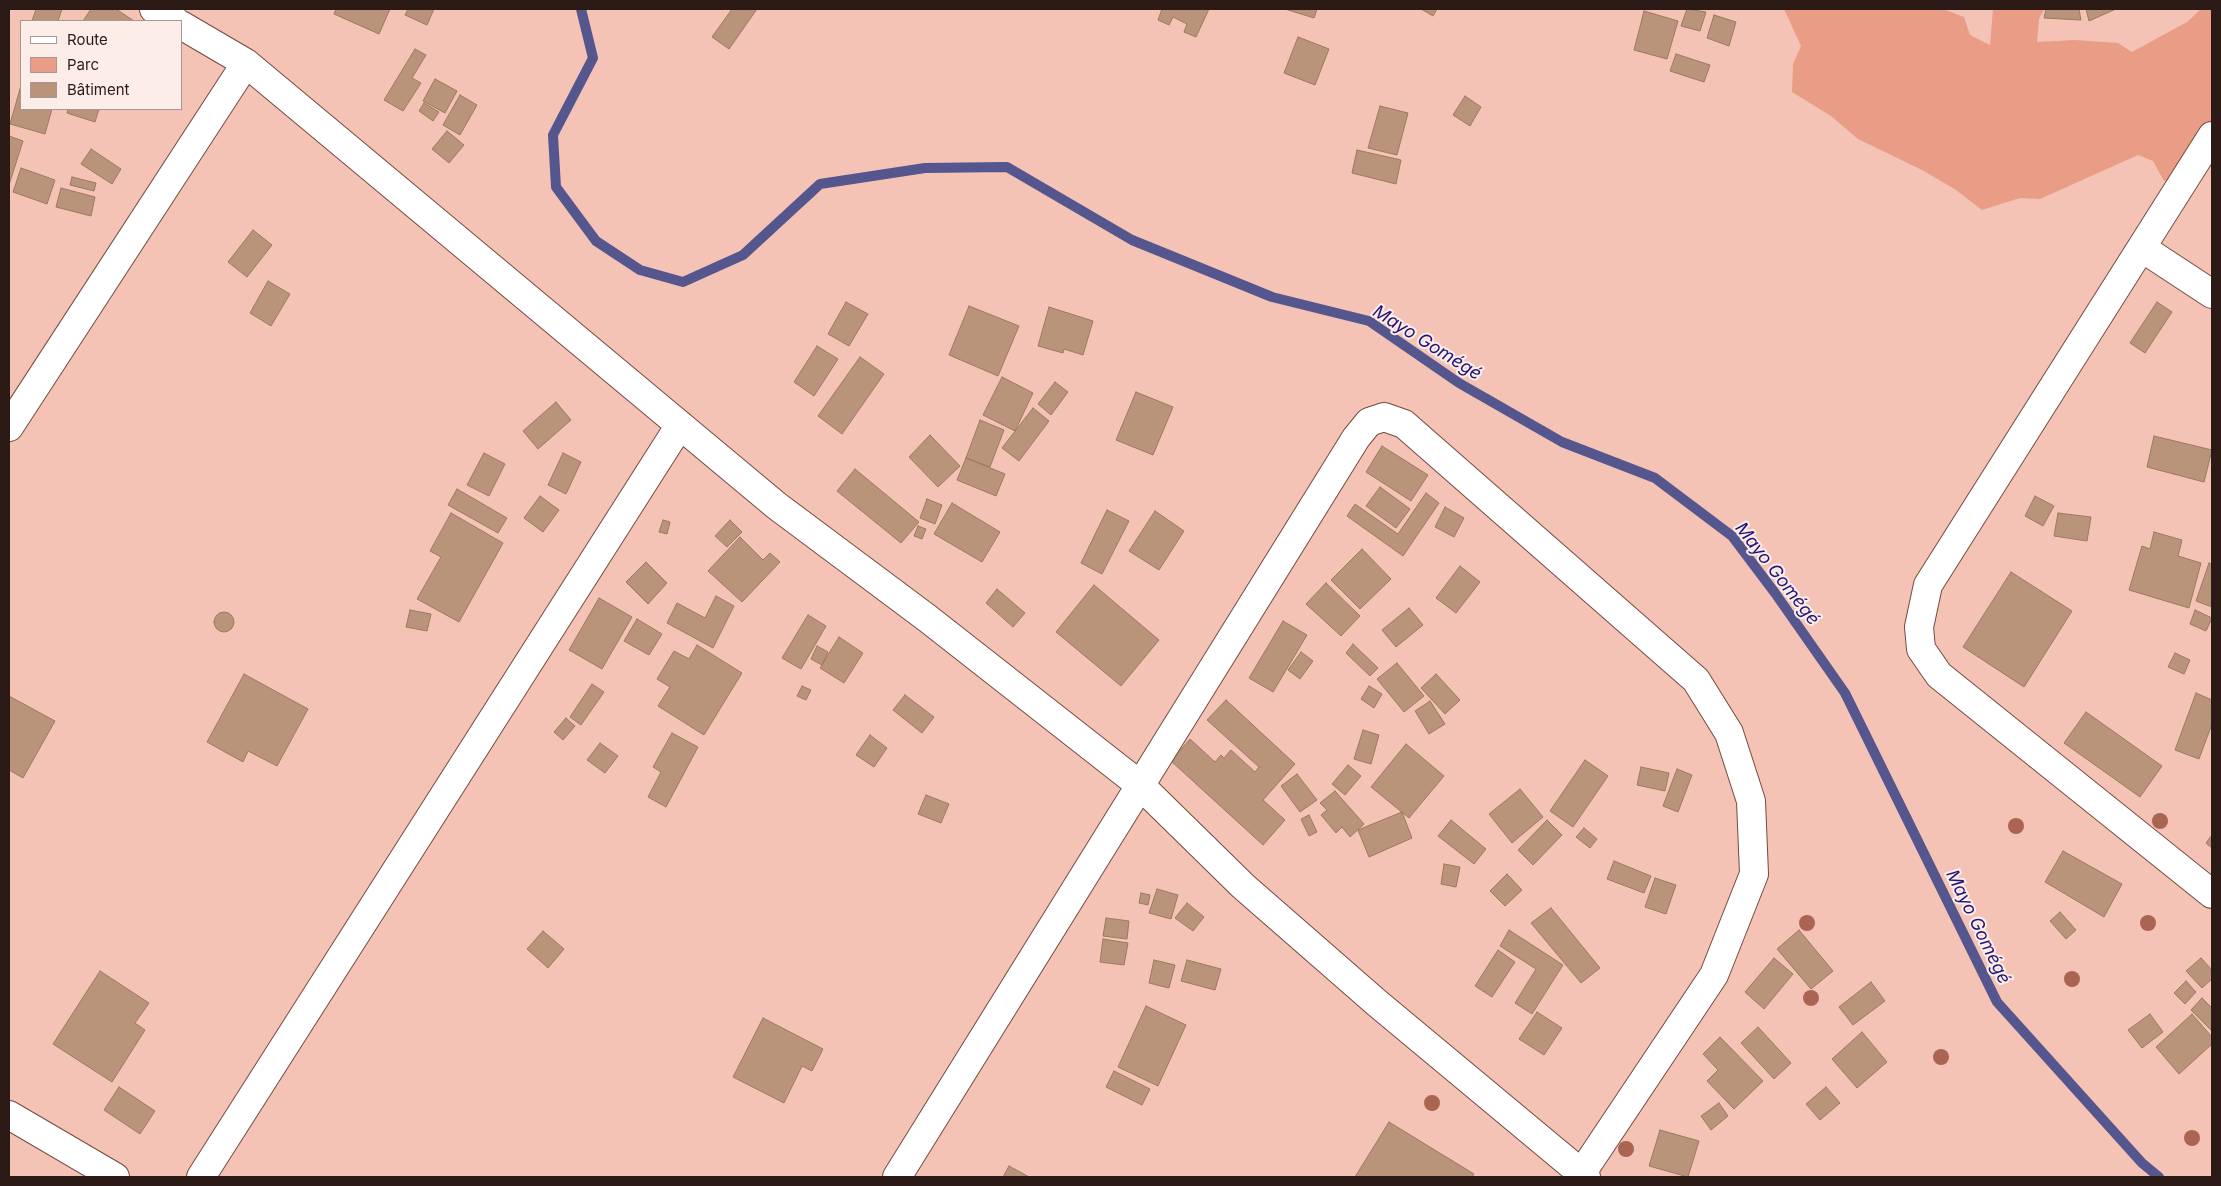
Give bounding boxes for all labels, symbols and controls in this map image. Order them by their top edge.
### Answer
legend [20,20,182,110]
text: Route [67,30,108,49]
text: Parc [67,55,99,74]
text: Bâtiment [67,80,129,99]
water label: Mayo Gomégé [1369,301,1485,385]
water label: Mayo Gomégé [1730,518,1824,630]
water label: Mayo Gomégé [1941,866,2015,988]

